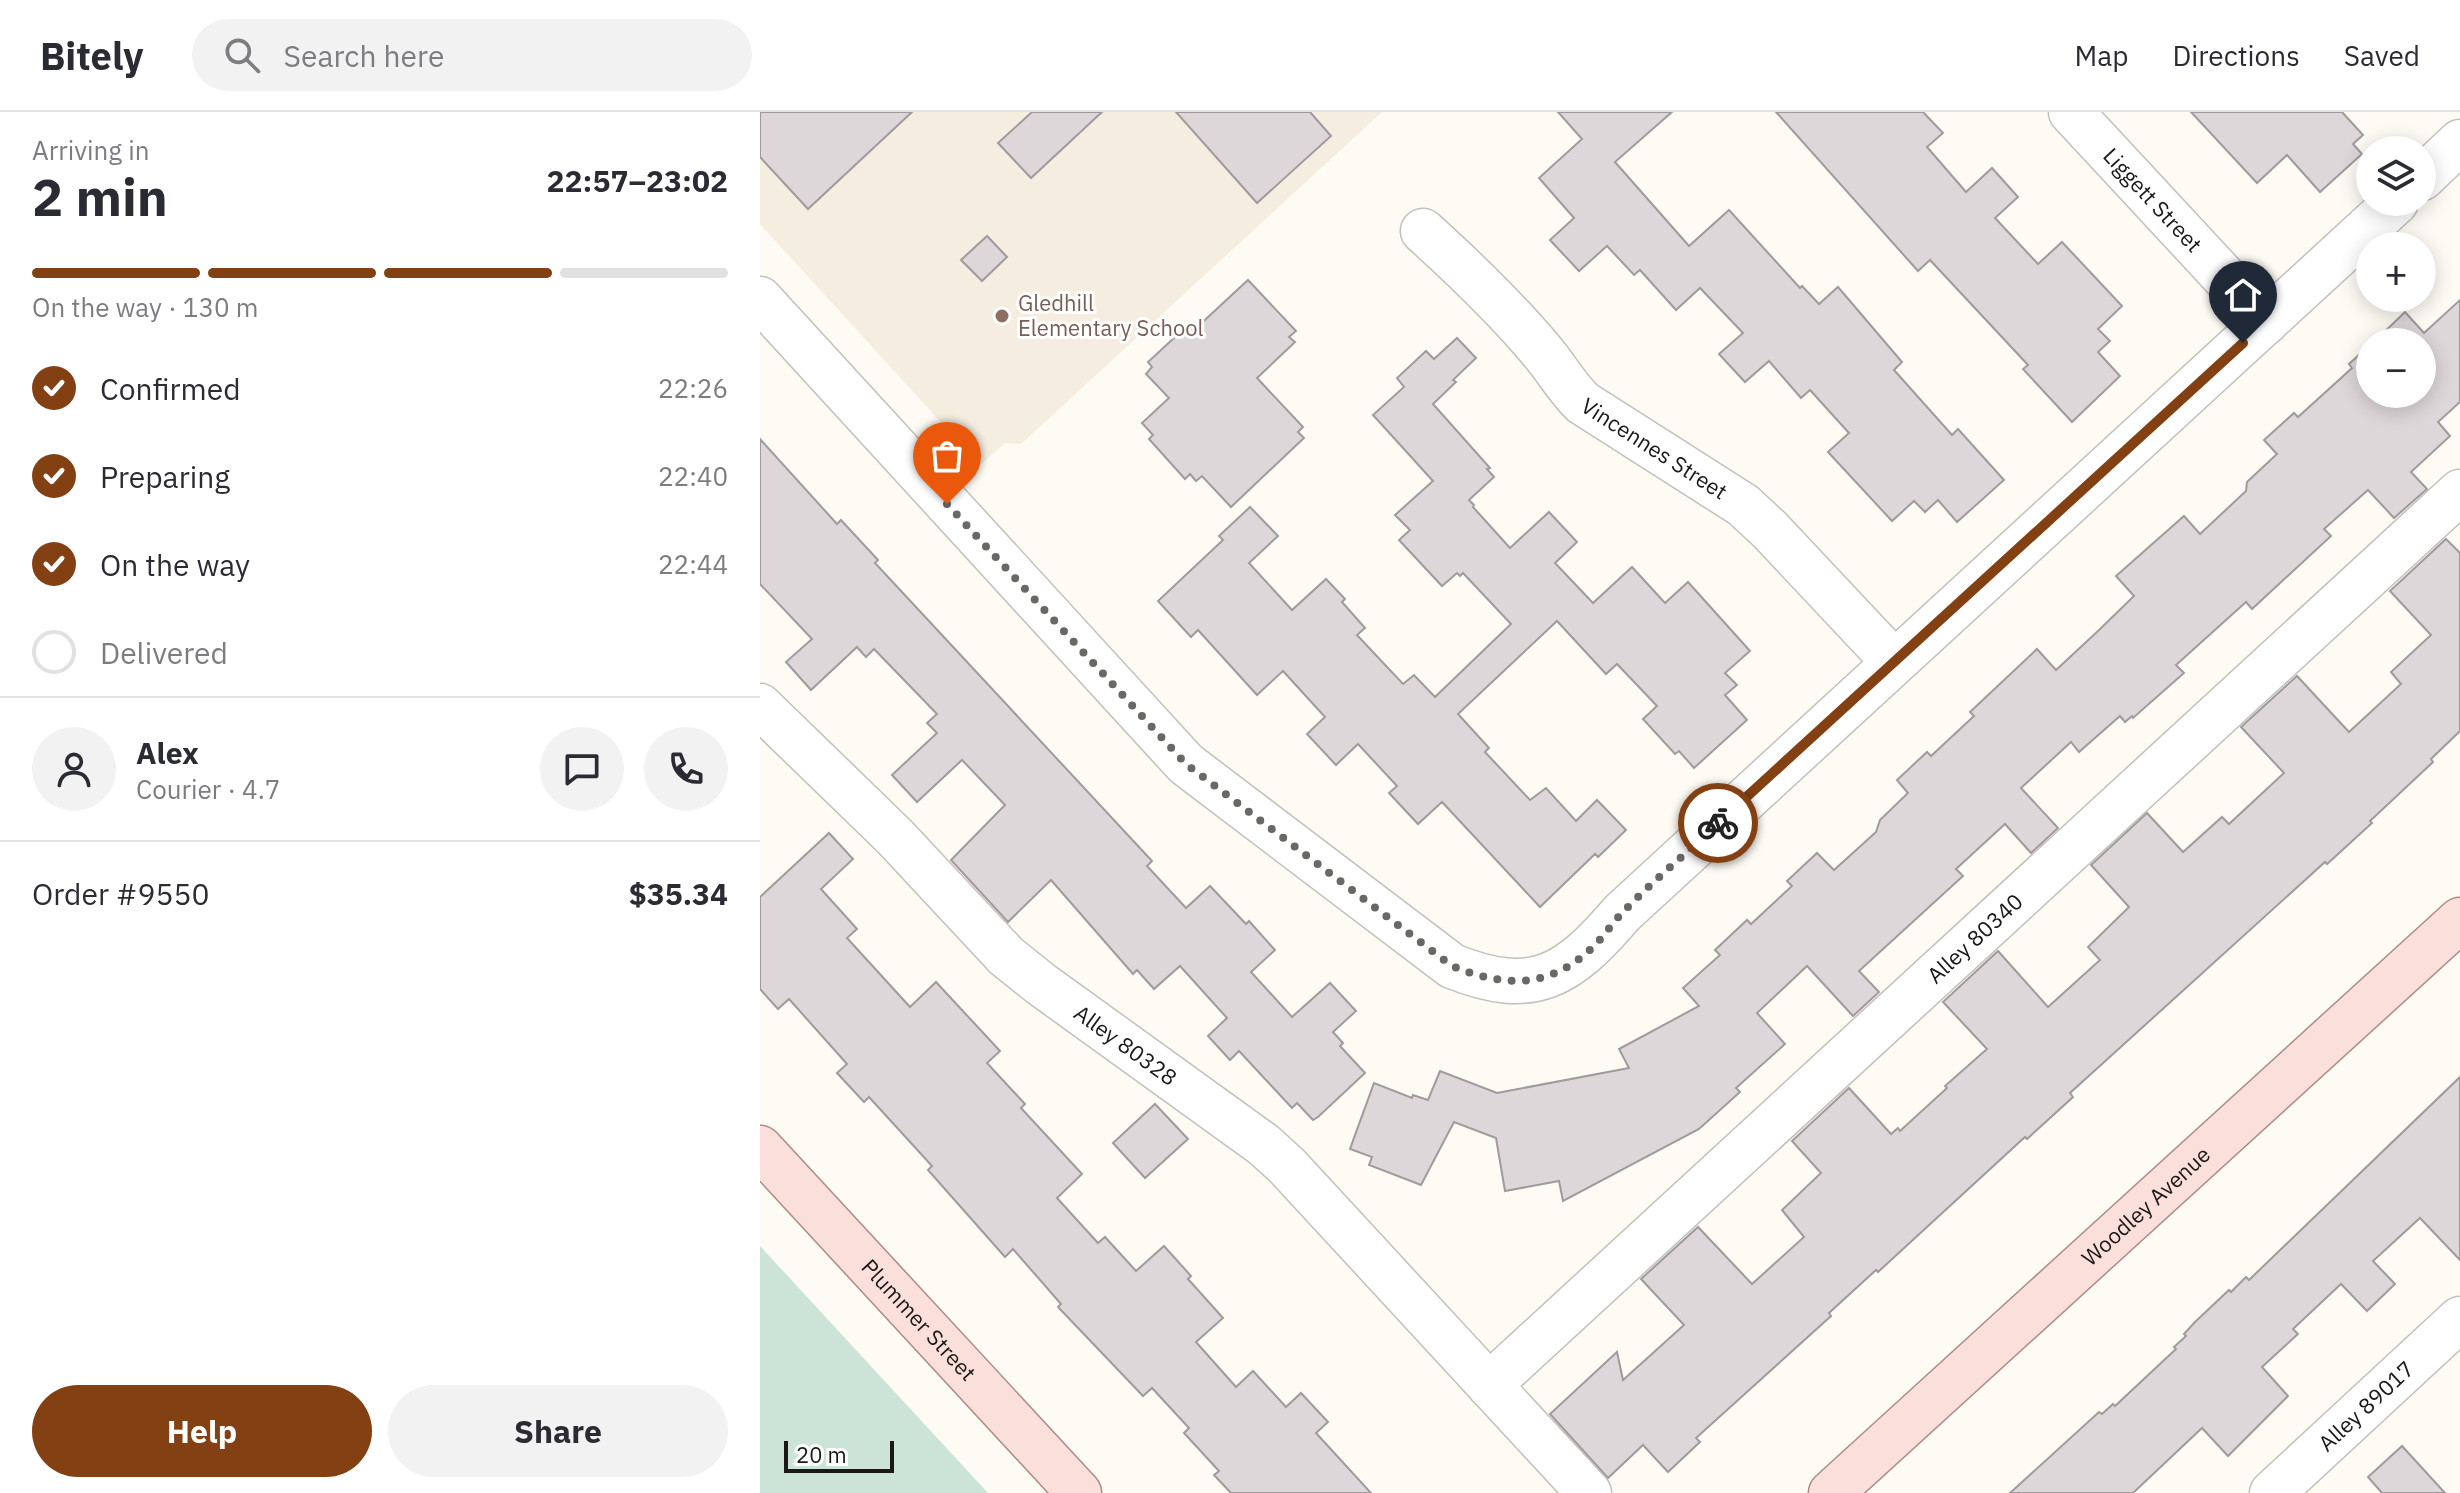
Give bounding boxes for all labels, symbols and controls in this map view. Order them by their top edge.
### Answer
search box [192,19,752,91]
text: Bitely [40,31,144,80]
icon: search [220,33,264,77]
text: Search here [284,36,444,75]
text: Map [2074,37,2128,74]
text: Directions [2172,37,2300,74]
text: Saved [2344,37,2420,74]
text: Arriving in [32,133,149,167]
map controls [2356,136,2436,408]
button: layers [2356,136,2436,216]
street label: Liggett Street [2097,141,2209,258]
text: 22:57–23:02 [547,161,728,200]
text: 2 min [32,163,168,230]
button: + [2356,232,2436,312]
pin [2209,261,2277,343]
icon: home [2221,273,2265,317]
place label: Gledhill Elementary School [1018,288,1204,342]
text: On the way · 130 m [32,290,258,324]
marker: Gledhill Elementary School [993,307,1011,325]
button: − [2356,328,2436,408]
icon: check [32,366,76,410]
text: Confirmed [100,369,241,408]
text: 22:26 [658,371,728,405]
street label: Vincennes Street [1576,391,1733,505]
pin [913,422,981,504]
icon: bag [925,434,969,478]
icon: check [32,454,76,498]
text: Preparing [100,457,230,496]
text: 22:40 [658,459,728,493]
icon: check [32,542,76,586]
text: On the way [100,545,250,584]
text: 22:44 [658,547,728,581]
text: Delivered [100,633,228,672]
button: person [32,727,116,811]
button: chat [540,727,624,811]
button: phone [644,727,728,811]
text: Alex [136,733,199,772]
text: Courier · 4.7 [136,772,280,806]
courier [1678,783,1758,863]
icon: bike [1696,801,1740,845]
text: Order #9550 [32,874,209,913]
text: $35.34 [629,874,728,913]
street label: Alley 80340 [1920,887,2028,989]
street label: Alley 80328 [1069,998,1183,1092]
street label: Woodley Avenue [2075,1140,2216,1272]
street label: Plummer Street [856,1252,983,1387]
street label: Alley 89017 [2312,1354,2420,1457]
button: Help [32,1385,372,1477]
button: Share [388,1385,728,1477]
scale bar [784,1437,894,1473]
text: 20 m [796,1440,847,1469]

